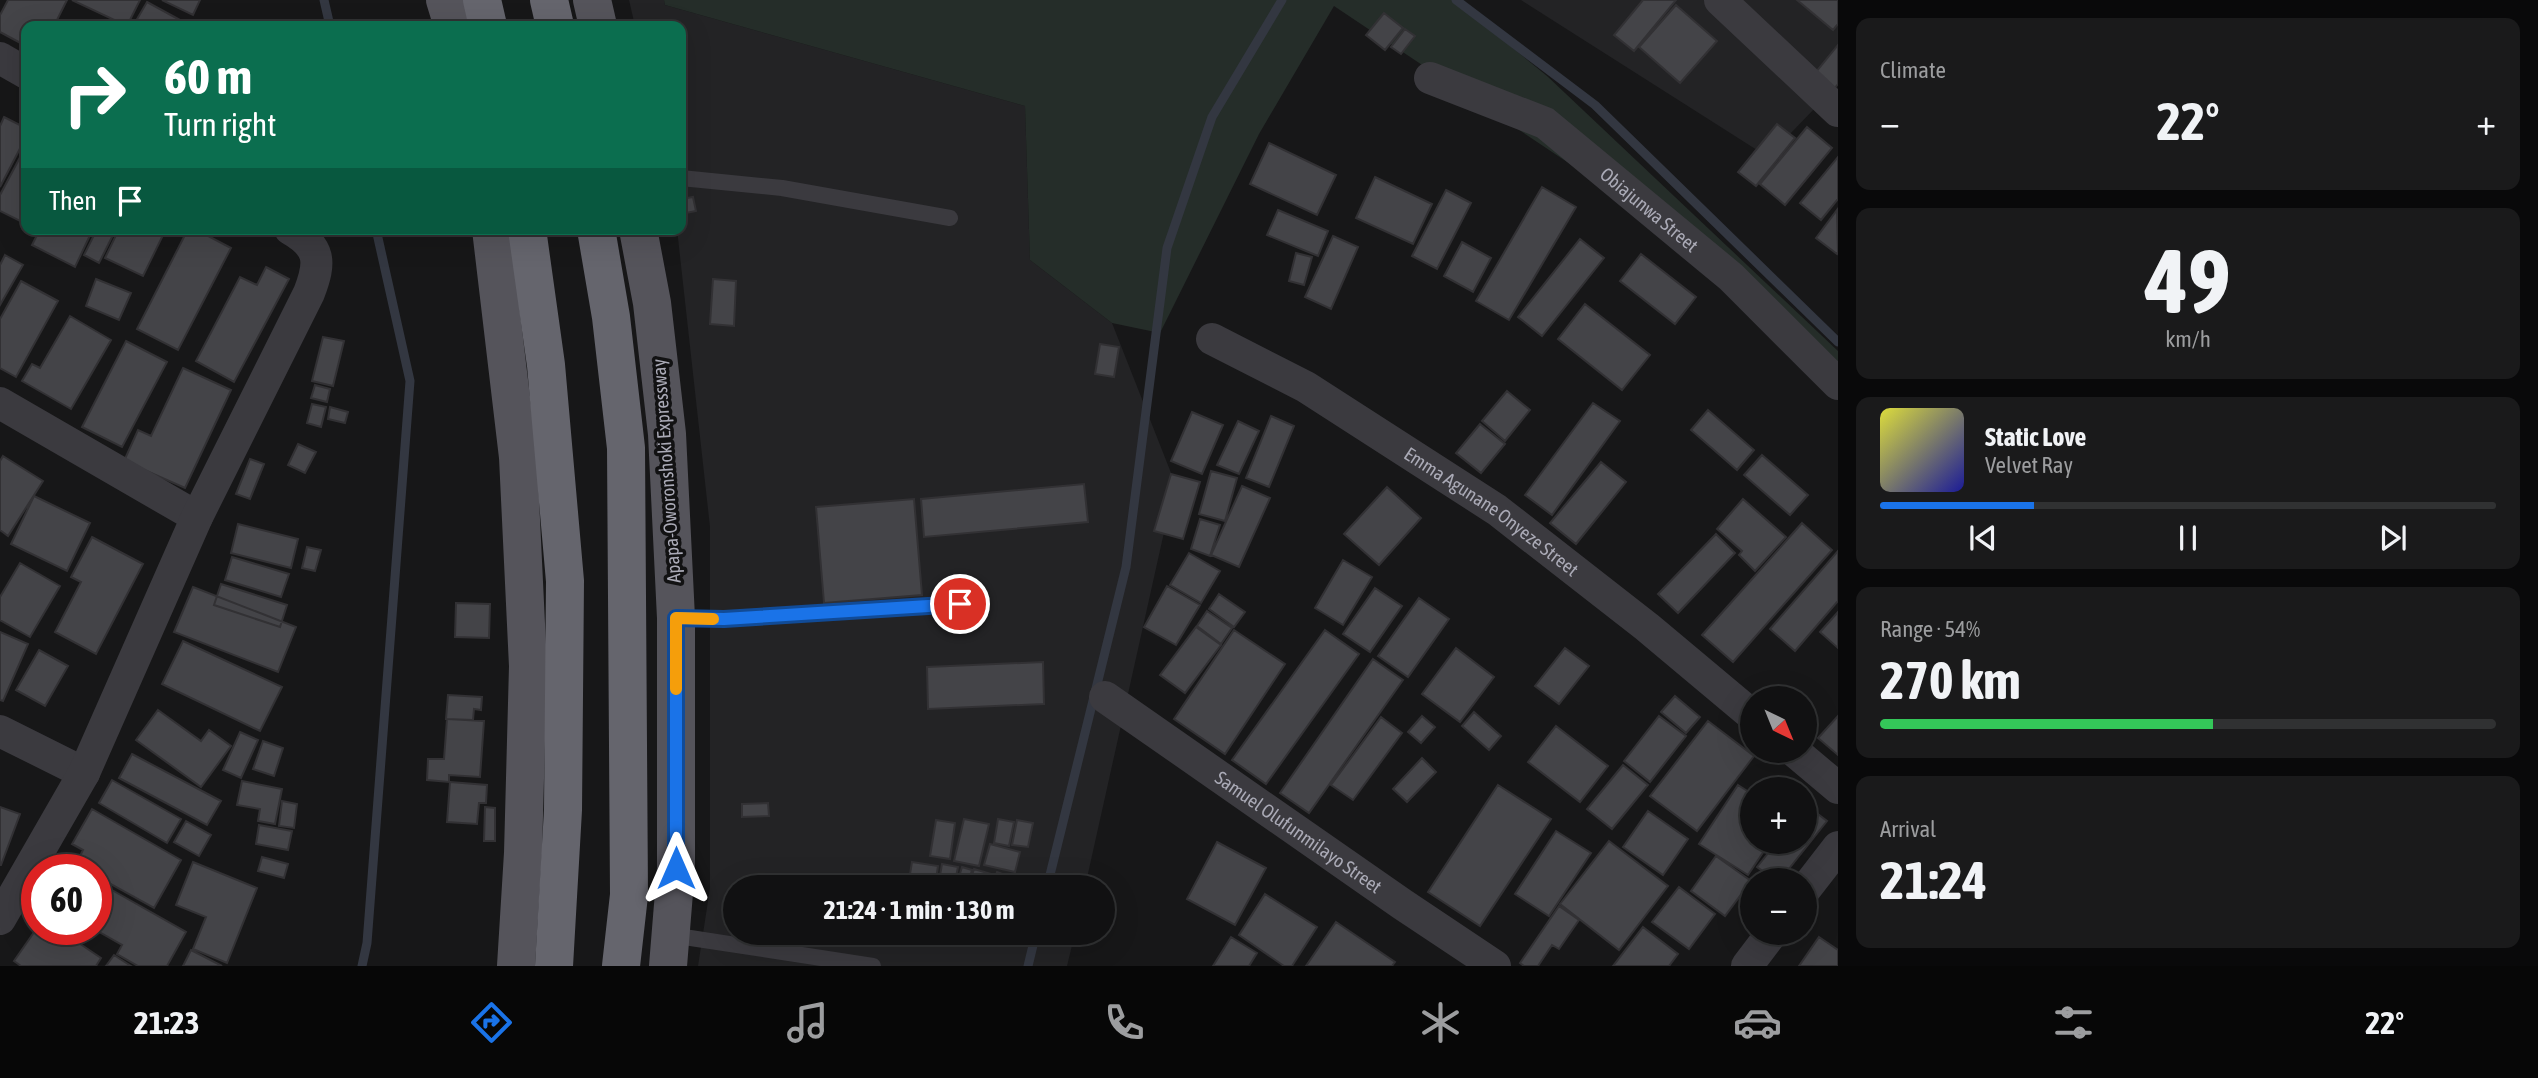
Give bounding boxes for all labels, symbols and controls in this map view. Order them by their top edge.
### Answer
text: 60 m [164,48,252,104]
icon: right [49,49,140,140]
text: Climate [1880,57,1946,83]
text: 22° [2156,91,2220,151]
text: − [1880,100,1900,143]
text: + [2476,100,2496,143]
text: Turn right [164,106,277,143]
street label: Obiajunwa Street [1596,163,1703,256]
icon: arrive [111,182,149,220]
text: Then [49,186,97,216]
text: 49 [2145,228,2231,332]
text: km/h [2165,326,2211,352]
street label: Apapa-Oworonshoki Expressway [647,358,685,584]
text: Static Love [1985,422,2086,452]
street label: Emma Agunane Onyeze Street [1400,442,1583,580]
text: Velvet Ray [1985,452,2073,478]
icon: previous [1964,519,2002,557]
icon: pause [2169,519,2207,557]
icon: next [2374,519,2412,557]
pin [930,574,990,634]
icon: arrive [941,585,979,623]
text: Range · 54% [1880,616,1980,642]
text: 270 km [1880,650,2021,710]
north arrow [1740,686,1816,763]
map controls [1740,686,1817,945]
street label: Samuel Olufunmilayo Street [1211,766,1386,898]
button: + [1740,777,1817,854]
text: Arrival [1880,816,1936,842]
position arrow [639,831,713,905]
text: 21:24 [1880,850,1987,910]
speed limit sign: 60 [21,854,112,945]
button: − [1740,868,1817,945]
text: 21:24 · 1 min · 130 m [824,895,1014,925]
icon: directions [467,998,516,1047]
icon: music [783,998,832,1047]
icon: phone [1100,998,1149,1047]
icon: climate [1416,998,1465,1047]
icon: car [1733,998,1782,1047]
icon: filters [2049,998,2098,1047]
text: 21:23 [134,1004,200,1041]
text: 22° [2365,1004,2404,1041]

